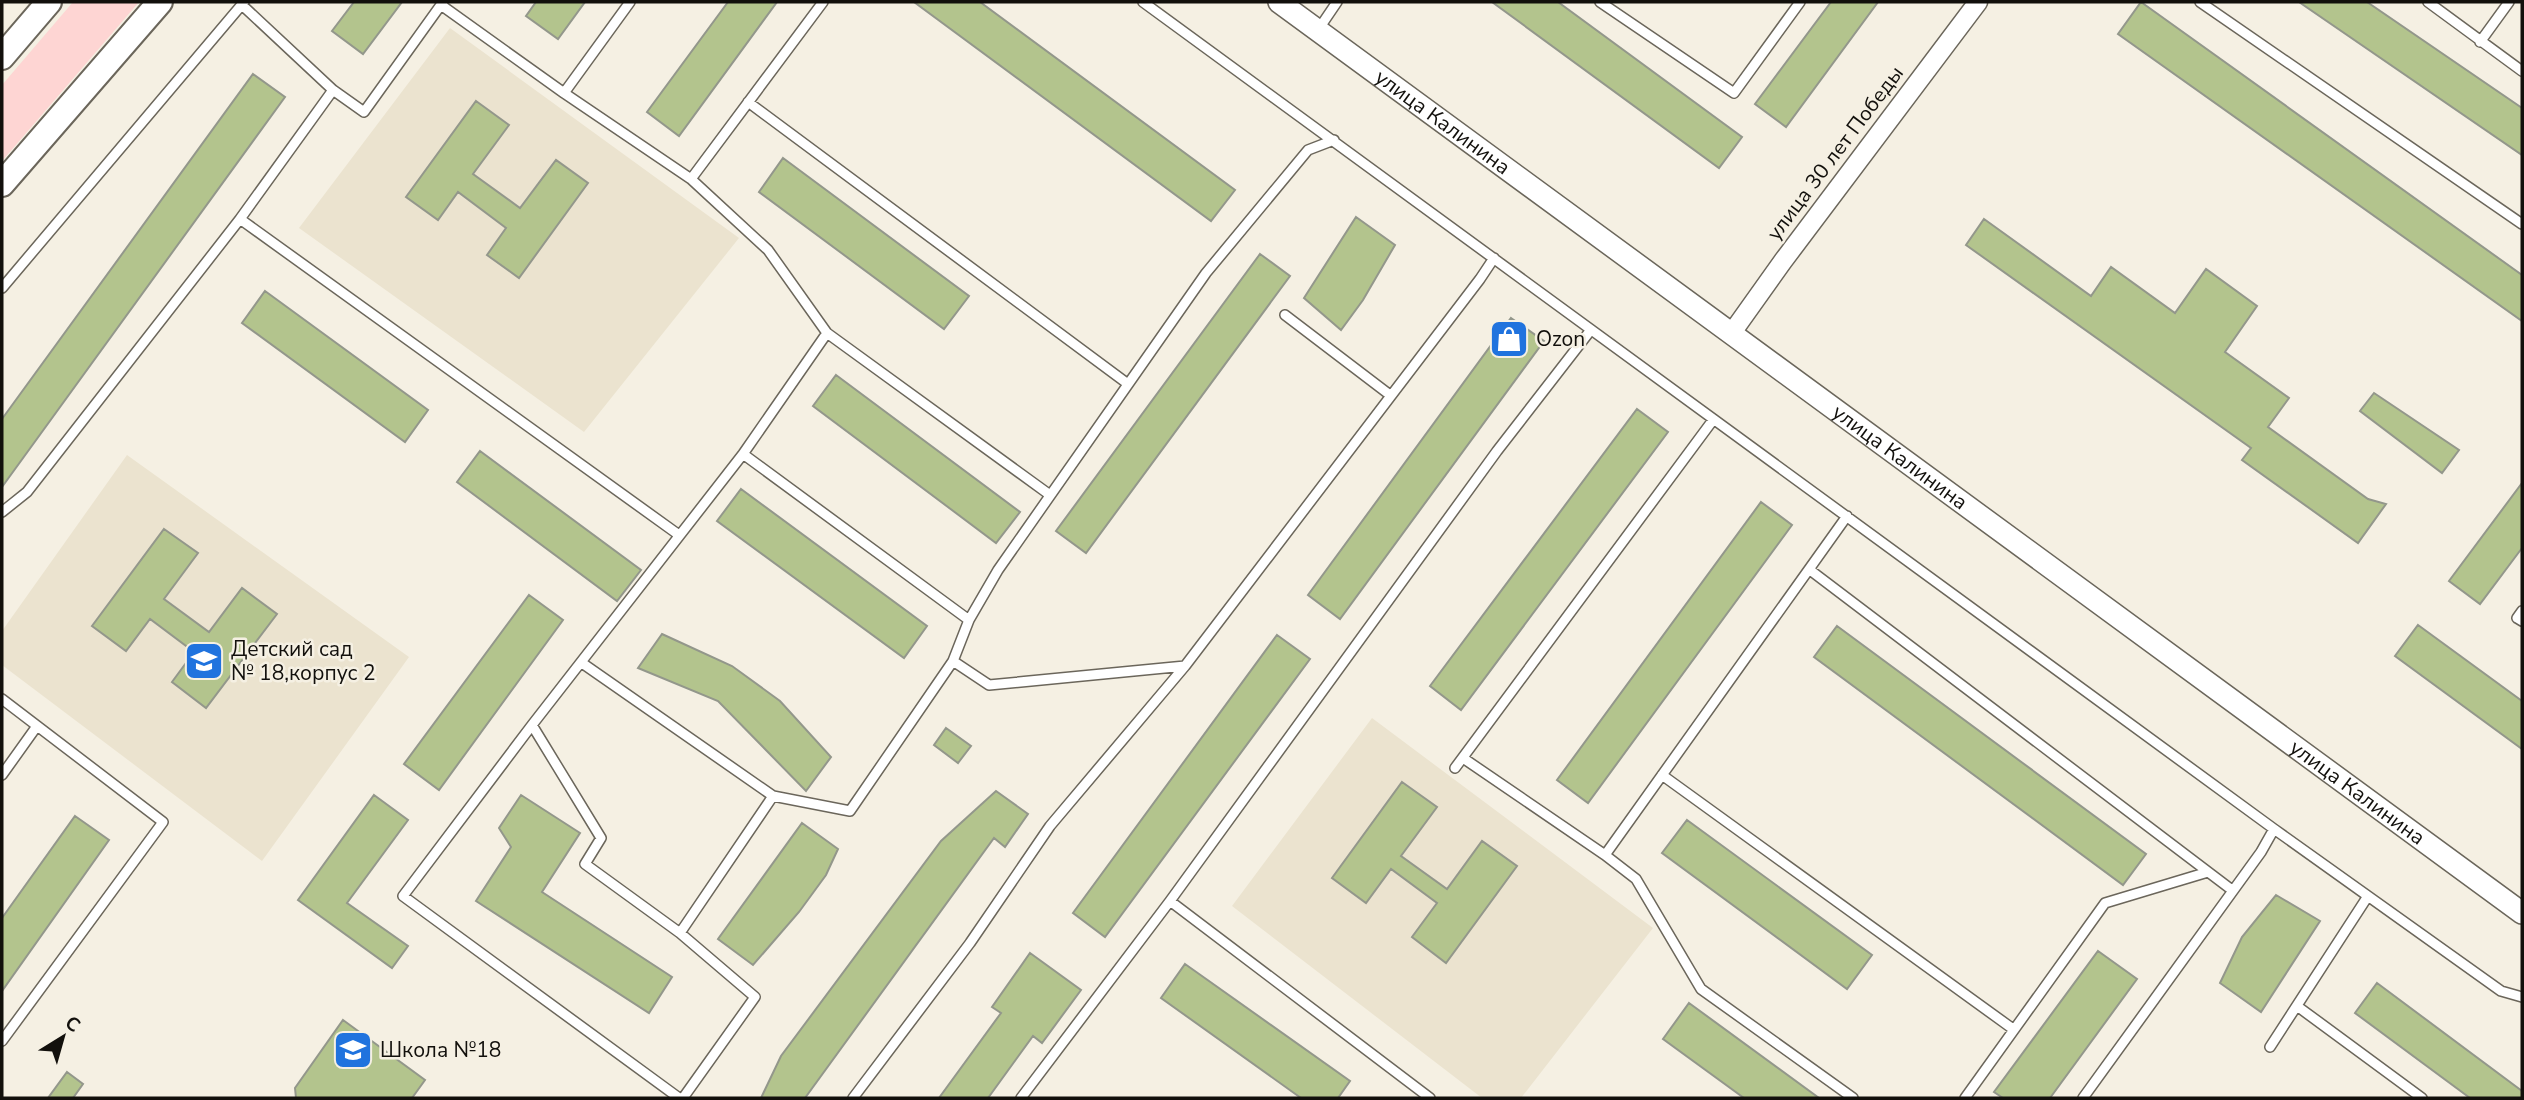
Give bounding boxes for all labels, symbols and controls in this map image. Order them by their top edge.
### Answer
street label: улица 30 лет Победы [1760,60,1910,246]
street label: улица Калинина [1369,63,1516,181]
shop icon: Ozon [1488,318,1530,360]
place label: Ozon [1536,325,1585,353]
street label: улица Калинина [1827,398,1973,516]
place label: Детский сад № 18,корпус 2 [231,635,376,687]
school or university icon: Детский сад № 18,корпус 2 [183,640,225,682]
street label: улица Калинина [2284,733,2431,851]
north arrow [28,1002,98,1072]
text: С [60,1010,86,1039]
school or university icon: Школа №18 [332,1029,374,1071]
place label: Школа №18 [380,1036,501,1064]

